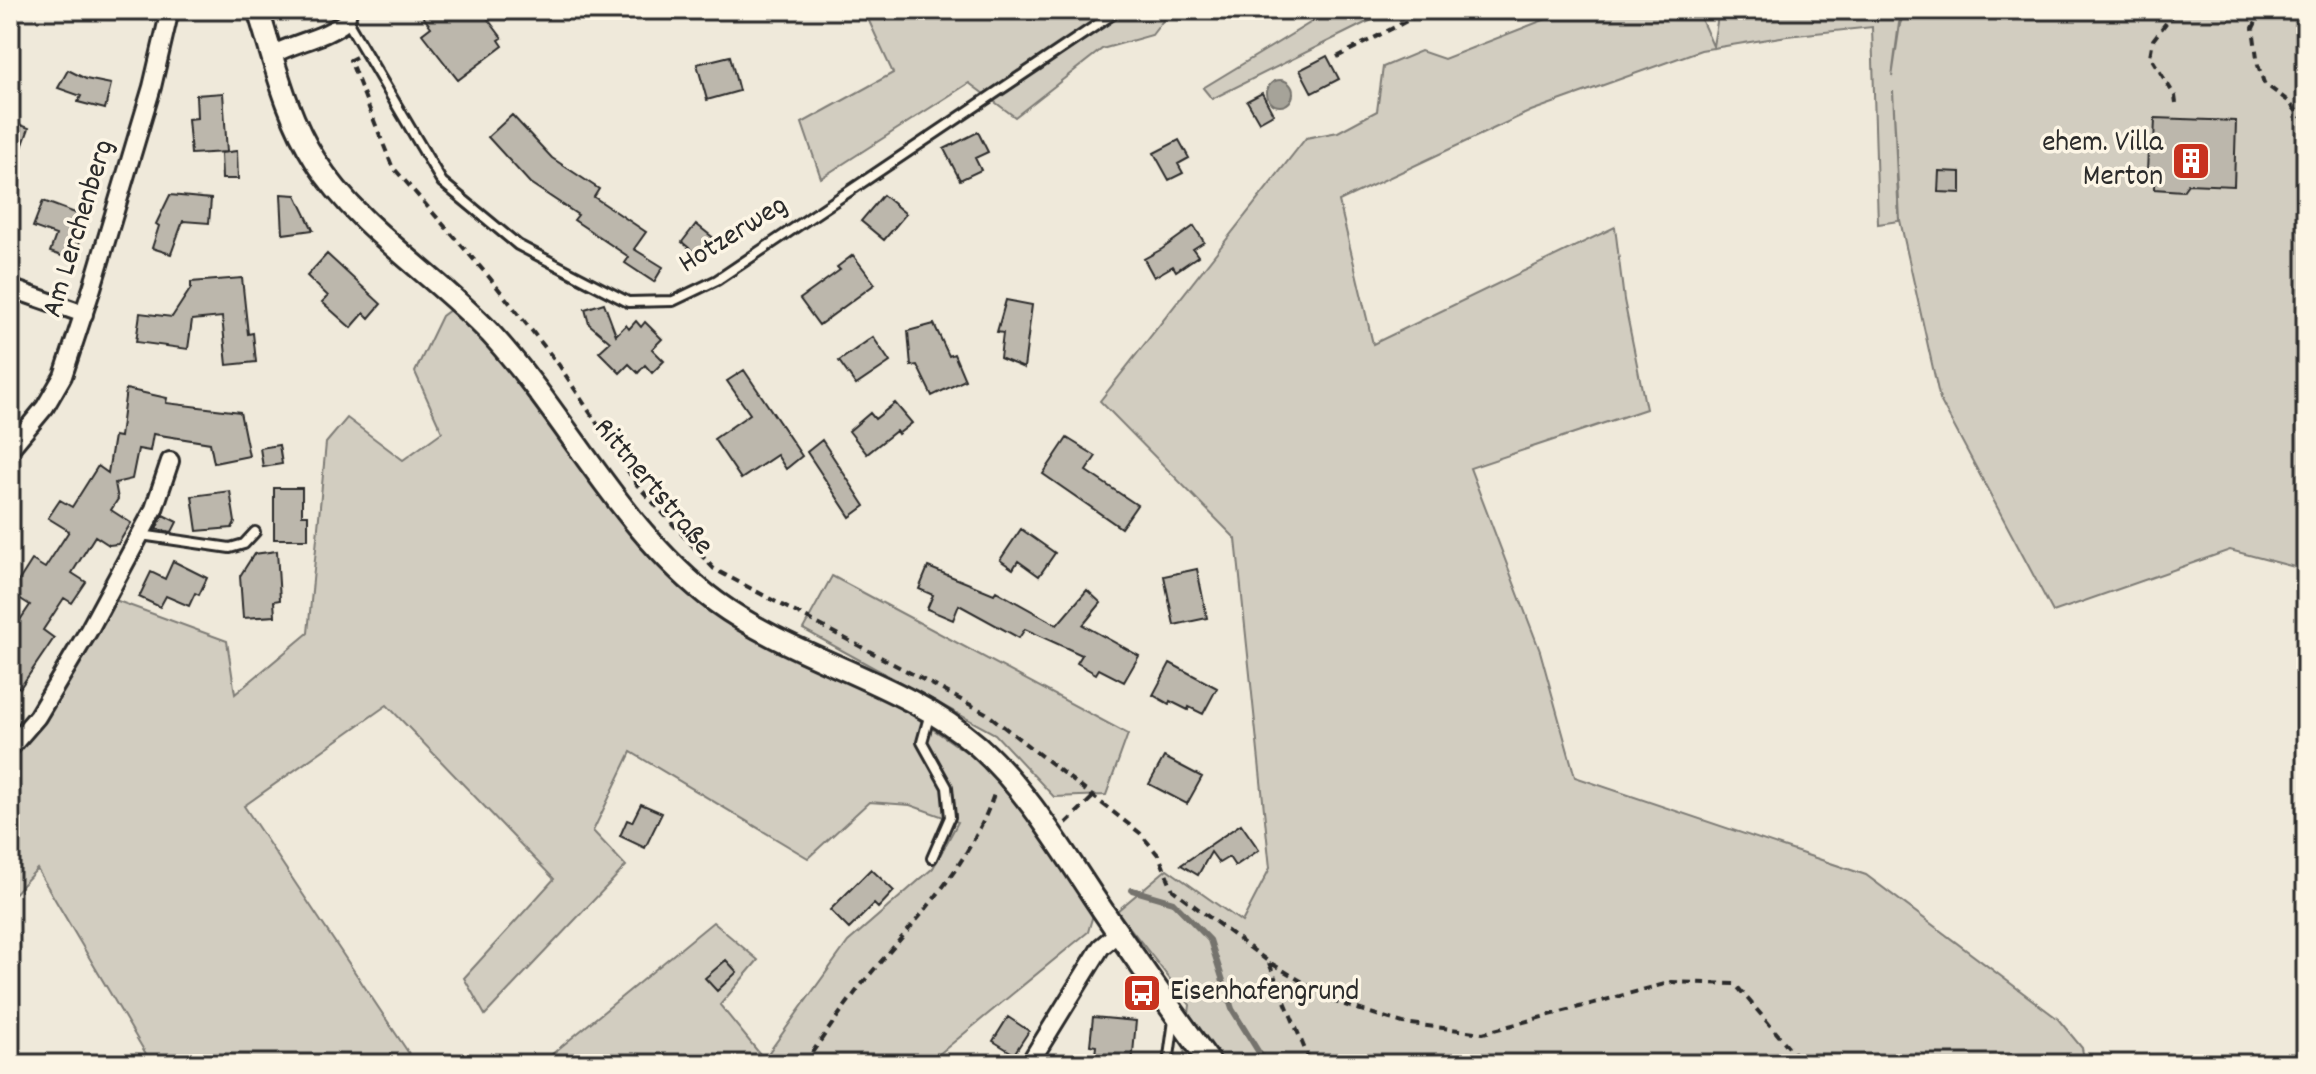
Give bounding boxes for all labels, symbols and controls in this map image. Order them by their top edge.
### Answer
place label: ehem. Villa Merton [2042,123,2164,200]
street label: Am Lerchenberg [33,135,127,323]
building icon: ehem. Villa Merton [2170,140,2212,182]
street label: Hotzerweg [671,186,797,286]
street label: Rittnertstraße [582,410,722,566]
bus stop icon: Eisenhafengrund [1121,972,1163,1014]
place label: Eisenhafengrund [1170,972,1359,1015]

